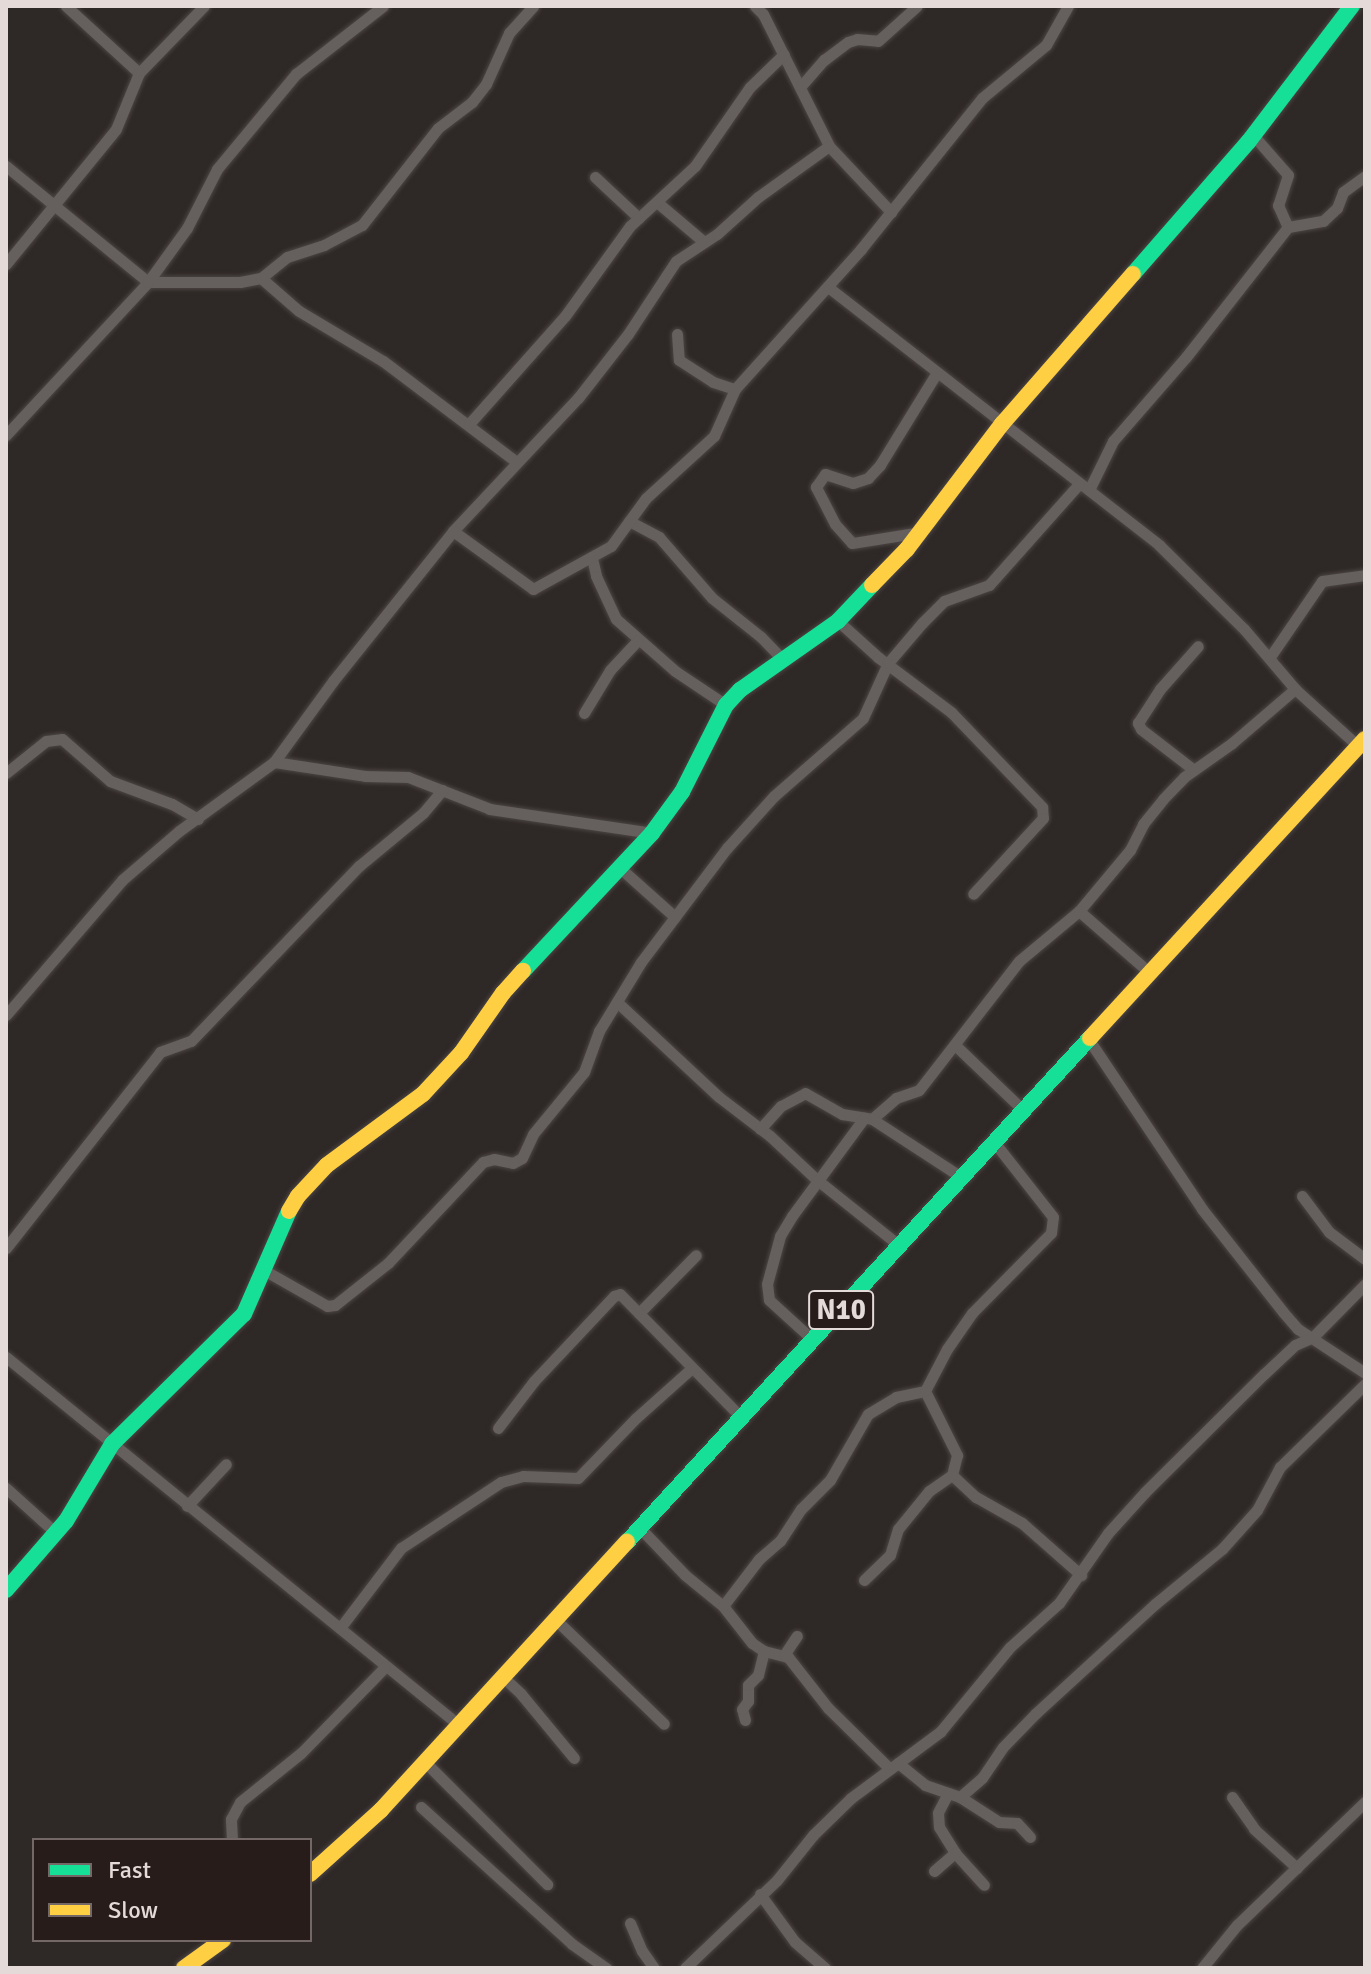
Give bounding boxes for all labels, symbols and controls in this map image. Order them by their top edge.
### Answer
road number: N10 [807,1286,875,1334]
legend [32,1838,312,1942]
text: Fast [108,1855,151,1885]
text: Slow [108,1895,158,1925]

